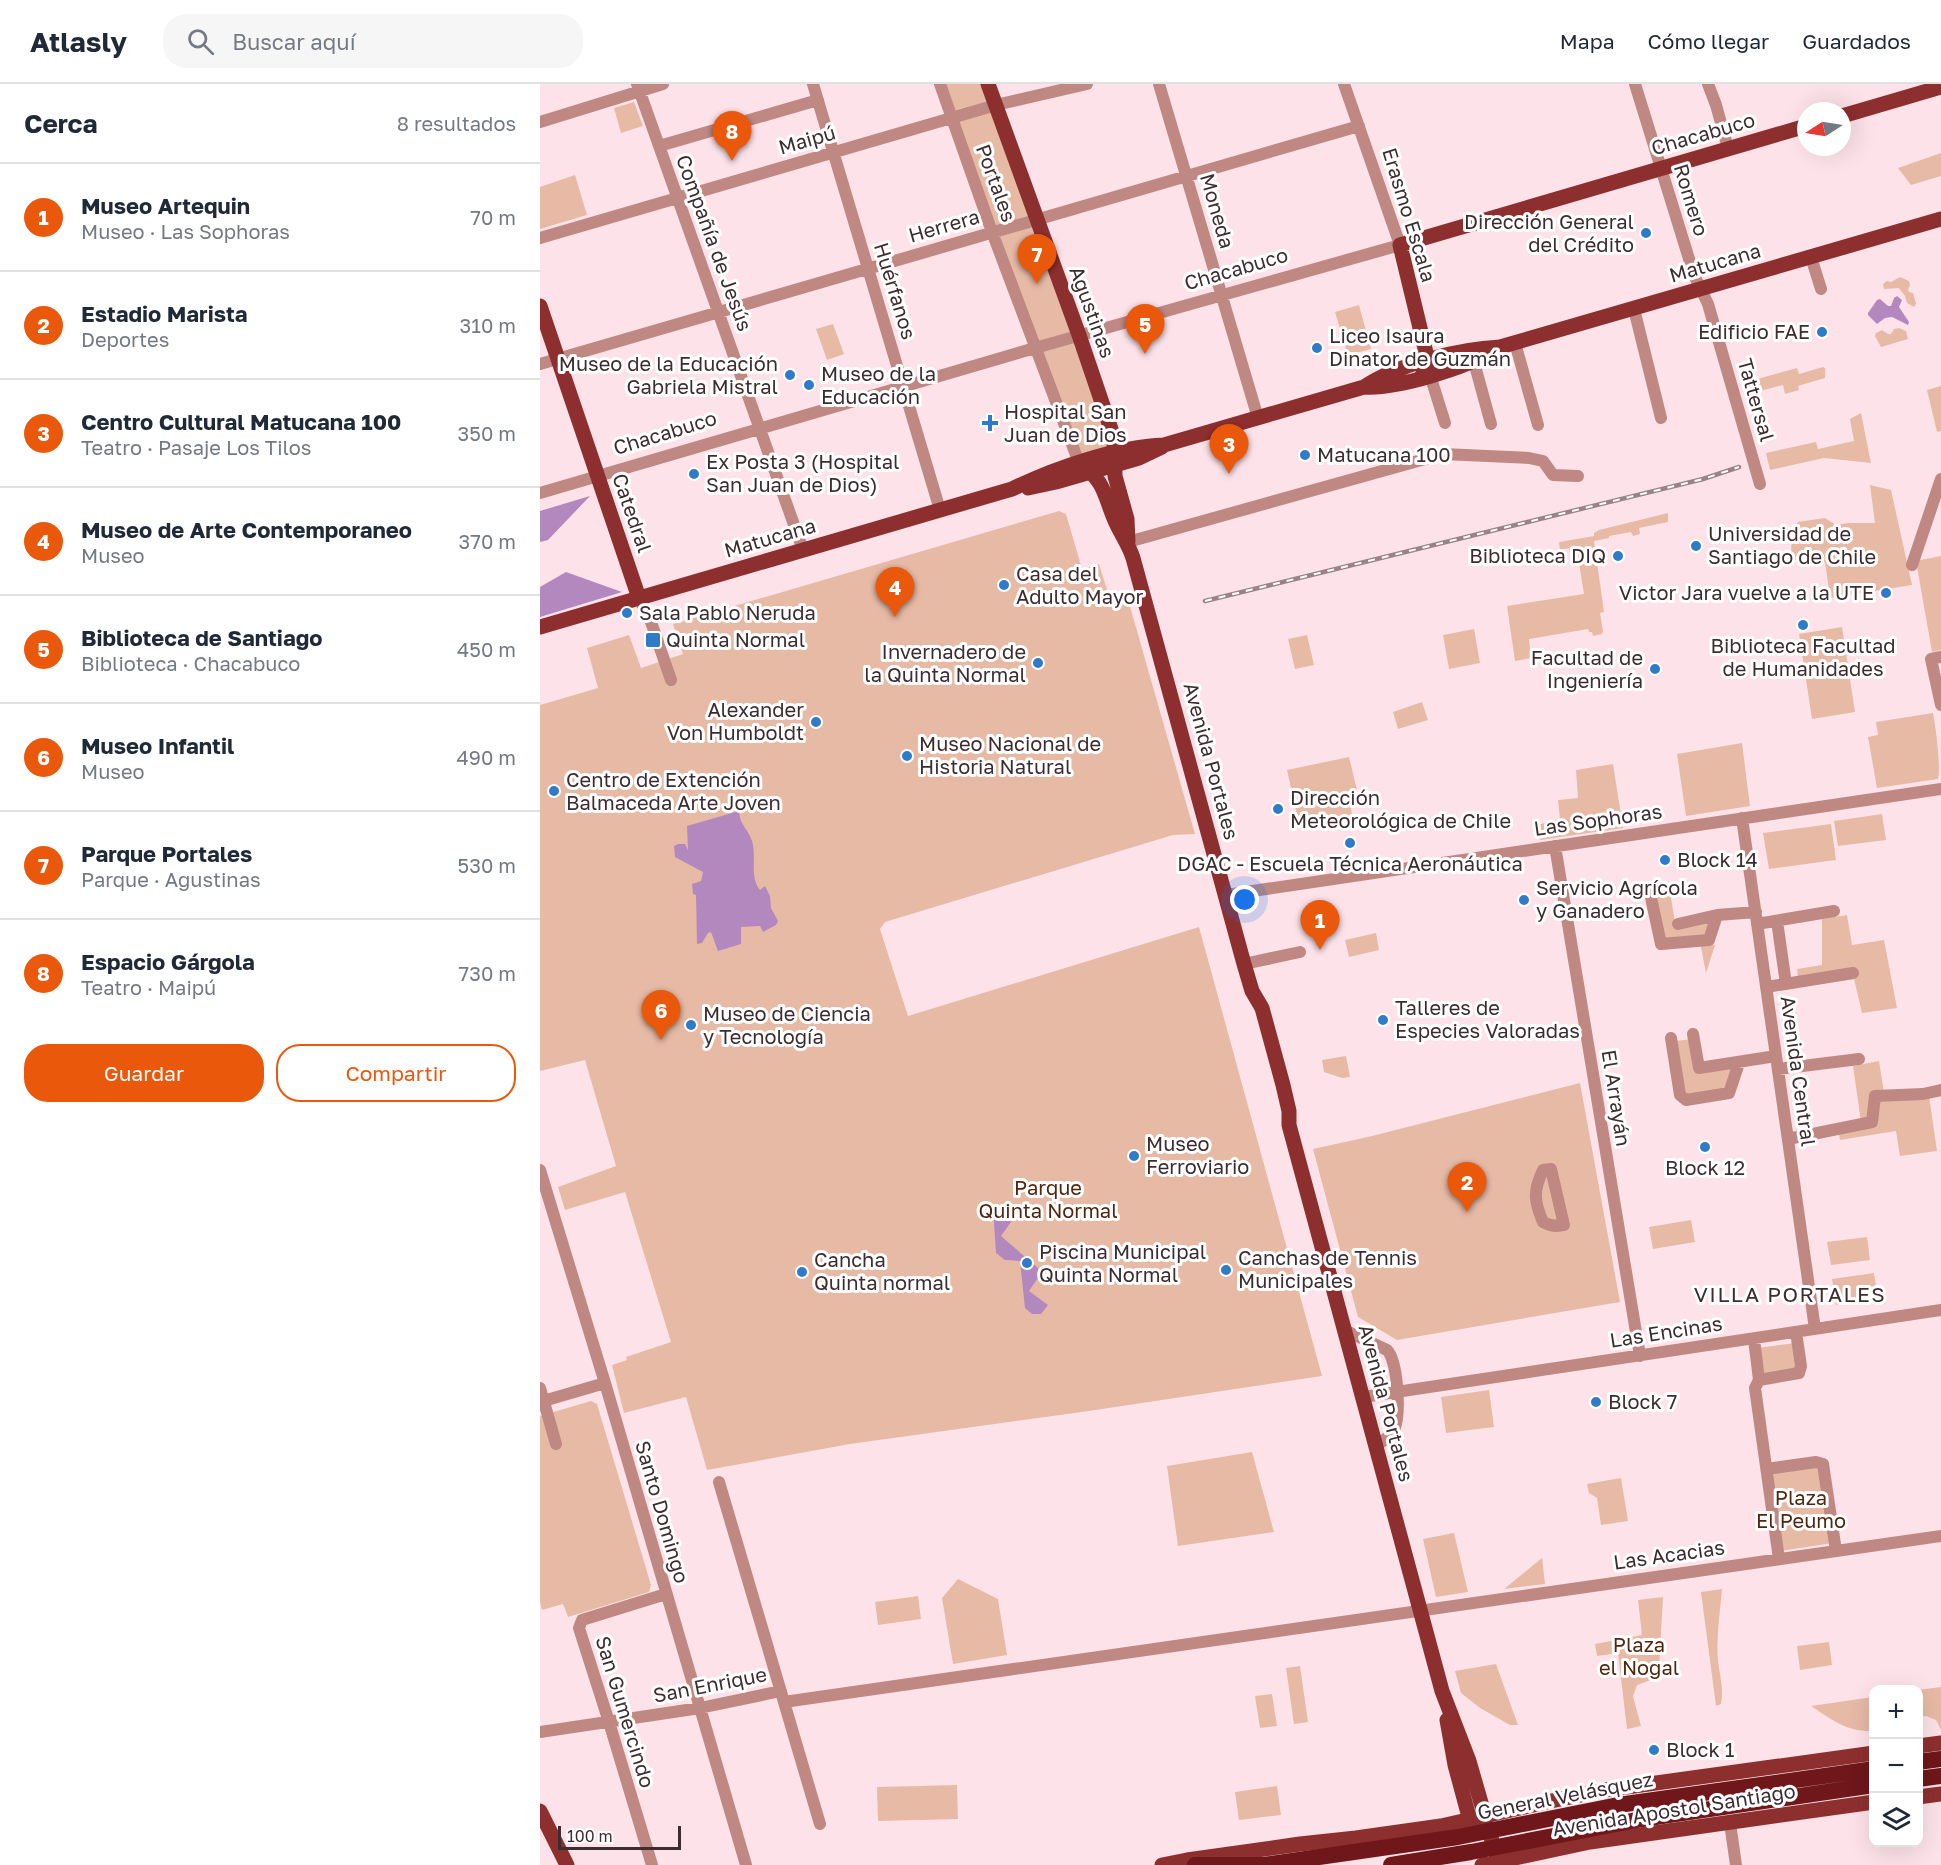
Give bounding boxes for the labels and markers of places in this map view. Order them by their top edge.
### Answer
pin: 8 [712,112,752,161]
place label: Dirección General del Crédito [1464,209,1634,256]
marker: Dirección General del Crédito [1639,226,1653,240]
pin: 7 [1018,234,1056,284]
pin: 5 [1126,304,1164,354]
place label: Edificio FAE [1698,319,1810,343]
place label: Liceo Isaura Dinator de Guzmán [1329,323,1511,370]
marker: Edificio FAE [1815,325,1829,339]
marker: Liceo Isaura Dinator de Guzmán [1310,341,1324,355]
place label: Museo de la Educación Gabriela Mistral [559,351,778,398]
place label: Museo de la Educación [821,361,936,408]
marker: Museo de la Educación Gabriela Mistral [783,368,797,382]
marker: Museo de la Educación [802,378,816,392]
place label: Hospital San Juan de Dios [1004,399,1127,446]
marker: Hospital San Juan de Dios [981,414,999,432]
pin: 3 [1210,424,1248,474]
place label: Matucana 100 [1317,442,1451,466]
marker: Matucana 100 [1298,448,1312,462]
place label: Ex Posta 3 (Hospital San Juan de Dios) [706,449,899,496]
marker: Ex Posta 3 (Hospital San Juan de Dios) [687,467,701,481]
place label: Universidad de Santiago de Chile [1708,521,1876,568]
marker: Universidad de Santiago de Chile [1689,539,1703,553]
place label: Biblioteca DIQ [1469,543,1606,567]
marker: Biblioteca DIQ [1611,549,1625,563]
place label: Casa del Adulto Mayor [1016,561,1143,608]
pin: 4 [876,568,914,617]
marker: Casa del Adulto Mayor [997,578,1011,592]
place label: Victor Jara vuelve a la UTE [1619,580,1874,604]
marker: Victor Jara vuelve a la UTE [1879,586,1893,600]
place label: Sala Pablo Neruda [639,600,816,624]
marker: Sala Pablo Neruda [620,606,634,620]
marker: Biblioteca Facultad de Humanidades [1796,618,1810,632]
place label: Quinta Normal [666,627,805,651]
marker: Quinta Normal [644,631,662,649]
place label: Biblioteca Facultad de Humanidades [1710,633,1896,680]
place label: Invernadero de la Quinta Normal [864,639,1026,686]
place label: Facultad de Ingeniería [1531,645,1643,692]
marker: Invernadero de la Quinta Normal [1031,656,1045,670]
marker: Facultad de Ingeniería [1648,662,1662,676]
place label: Alexander Von Humboldt [667,697,804,744]
marker: Alexander Von Humboldt [809,715,823,729]
place label: Museo Nacional de Historia Natural [919,731,1101,778]
marker: Museo Nacional de Historia Natural [900,749,914,763]
place label: Centro de Extención Balmaceda Arte Joven [566,767,781,814]
marker: Centro de Extención Balmaceda Arte Joven [547,784,561,798]
place label: Dirección Meteorológica de Chile [1290,785,1511,832]
marker: Dirección Meteorológica de Chile [1271,802,1285,816]
marker: DGAC - Escuela Técnica Aeronáutica [1343,836,1357,850]
place label: Block 14 [1677,847,1758,871]
place label: DGAC - Escuela Técnica Aeronáutica [1177,851,1523,875]
marker: Block 14 [1658,853,1672,867]
place label: Servicio Agrícola y Ganadero [1536,875,1698,922]
marker: Servicio Agrícola y Ganadero [1517,893,1531,907]
pin: 1 [1300,900,1340,950]
pin: 6 [642,990,680,1040]
place label: Talleres de Especies Valoradas [1395,995,1580,1042]
place label: Museo de Ciencia y Tecnología [703,1001,871,1048]
marker: Talleres de Especies Valoradas [1376,1013,1390,1027]
marker: Museo de Ciencia y Tecnología [684,1018,698,1032]
place label: Museo Ferroviario [1146,1131,1249,1178]
marker: Block 12 [1698,1140,1712,1154]
marker: Museo Ferroviario [1127,1149,1141,1163]
place label: Block 12 [1665,1155,1745,1179]
pin: 2 [1448,1162,1486,1212]
place label: Piscina Municipal Quinta Normal [1039,1239,1206,1286]
place label: Canchas de Tennis Municipales [1238,1245,1417,1292]
place label: Cancha Quinta normal [814,1247,950,1294]
marker: Piscina Municipal Quinta Normal [1020,1256,1034,1270]
marker: Canchas de Tennis Municipales [1219,1263,1233,1277]
marker: Cancha Quinta normal [795,1265,809,1279]
place label: Block 7 [1608,1389,1677,1413]
marker: Block 7 [1589,1395,1603,1409]
place label: Block 1 [1666,1737,1735,1761]
marker: Block 1 [1647,1743,1661,1757]

